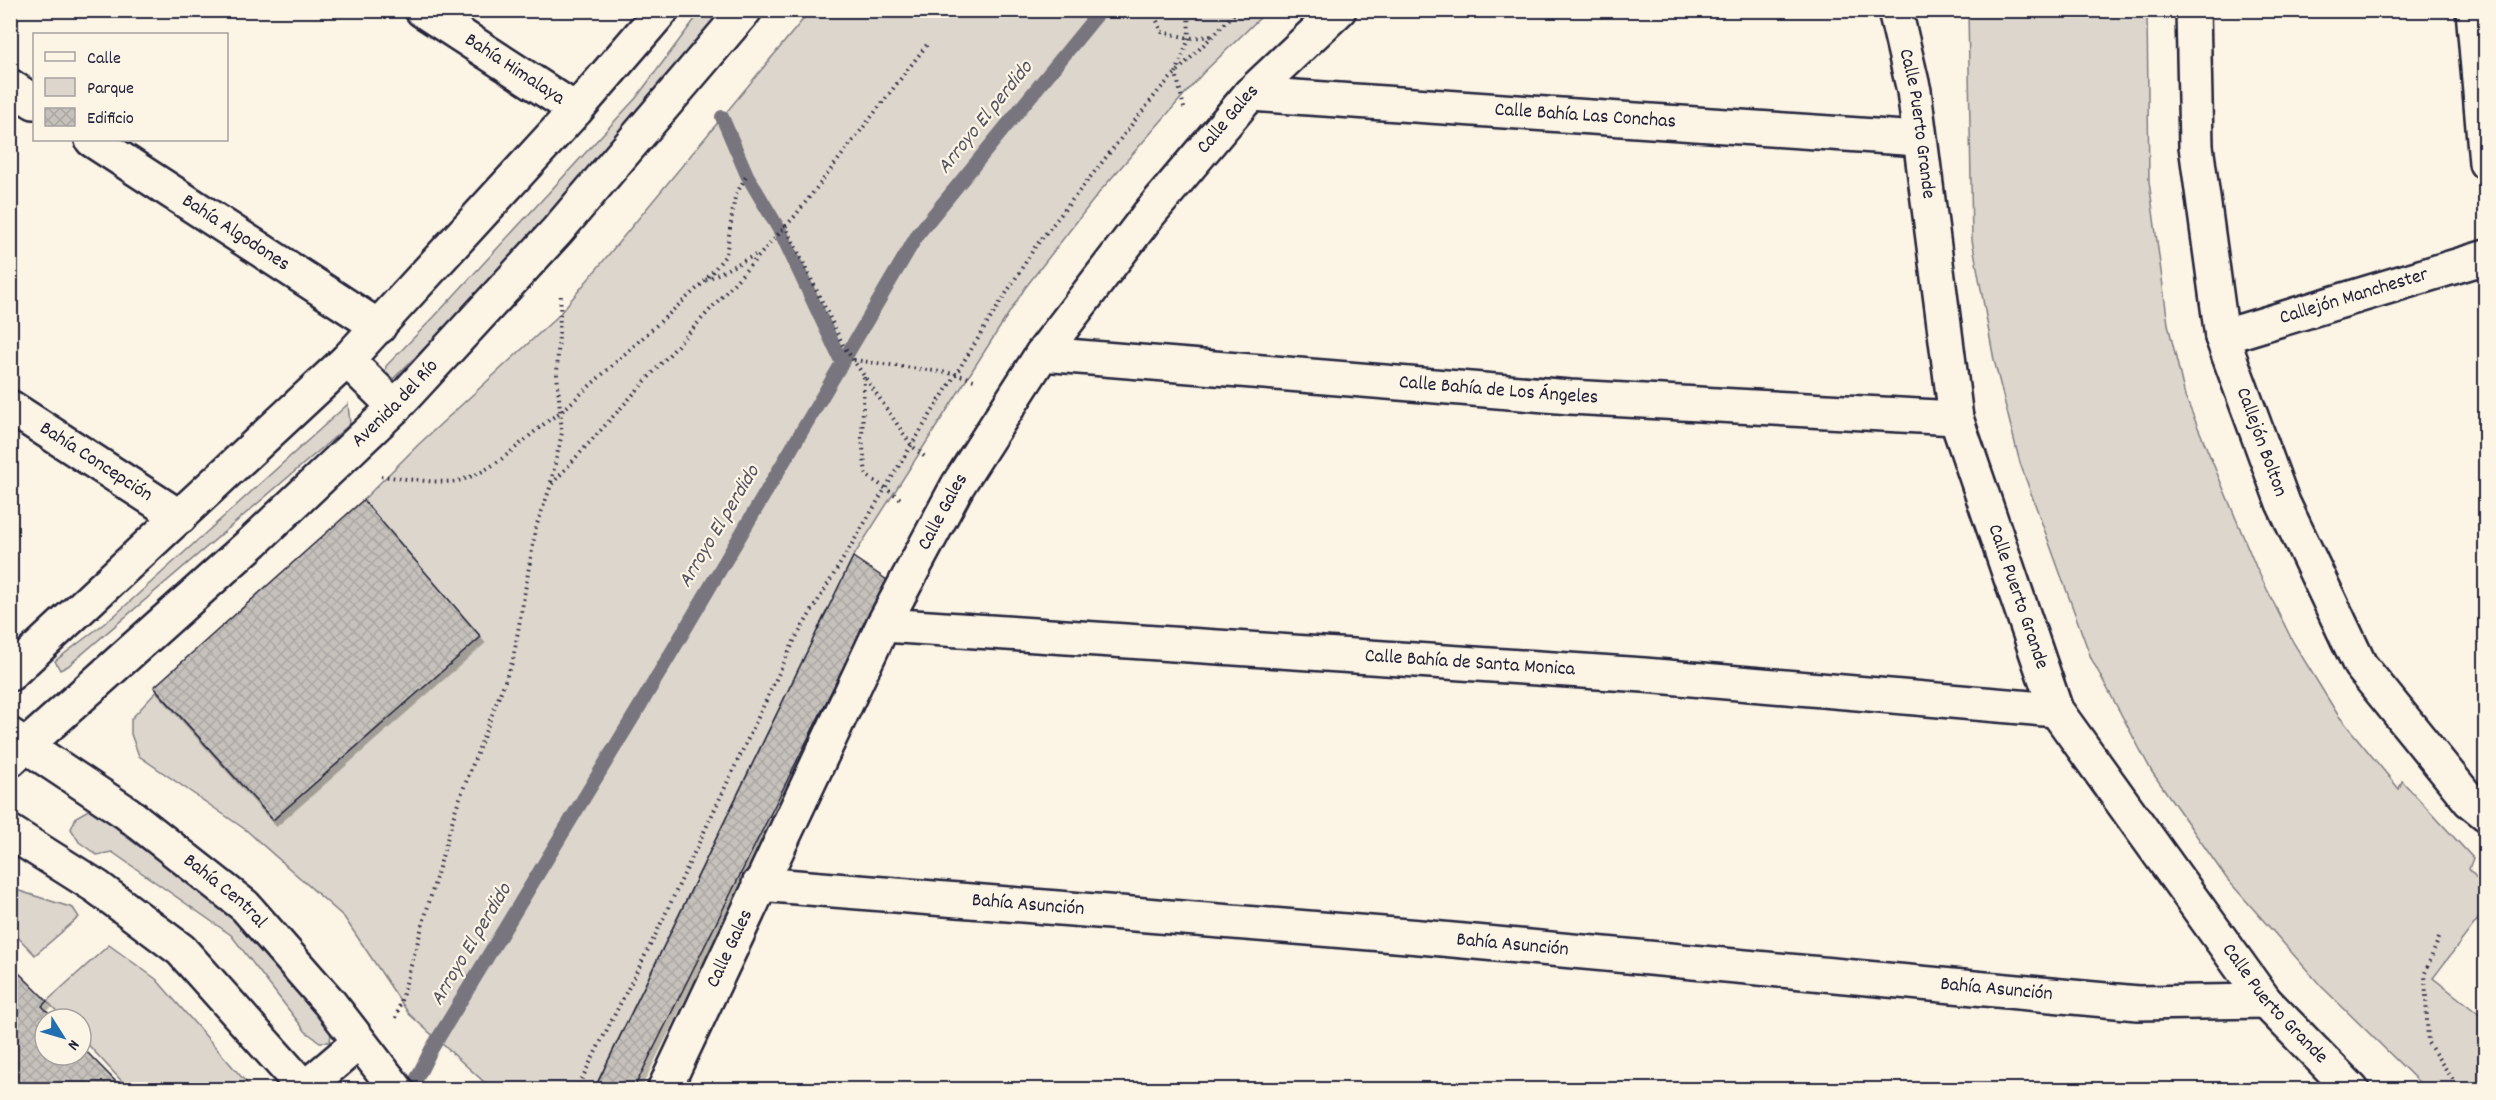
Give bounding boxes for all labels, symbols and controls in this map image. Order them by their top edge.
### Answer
street label: Bahía Himalaya [459,27,570,113]
legend [33,33,228,141]
street label: Calle Puerto Grande [1891,46,1942,201]
text: Calle [87,47,121,72]
water label: Arroyo El perdido [931,54,1042,181]
text: Parque [87,77,134,102]
street label: Calle Gales [1191,78,1266,161]
street label: Calle Bahía Las Conchas [1494,96,1677,137]
text: Edificio [87,107,134,132]
street label: Bahía Algodones [176,188,295,279]
street label: Callejón Manchester [2276,261,2432,333]
street label: Avenida del Río [346,353,446,455]
street label: Calle Bahía de Los Ángeles [1398,369,1599,413]
street label: Callejón Bolton [2228,384,2294,501]
street label: Bahía Concepción [34,415,158,509]
water label: Arroyo El perdido [672,459,769,594]
street label: Calle Gales [911,468,976,556]
street label: Calle Puerto Grande [1979,521,2055,673]
street label: Calle Bahía de Santa Monica [1364,643,1576,684]
street label: Bahía Central [177,848,273,935]
water label: Arroyo El perdido [424,877,521,1012]
street label: Bahía Asunción [971,887,1085,924]
street label: Calle Gales [700,905,761,993]
street label: Bahía Asunción [1455,926,1570,965]
street label: Calle Puerto Grande [2214,938,2334,1071]
street label: Bahía Asunción [1939,971,2054,1009]
north arrow [33,1007,93,1067]
text: N [61,1034,85,1055]

